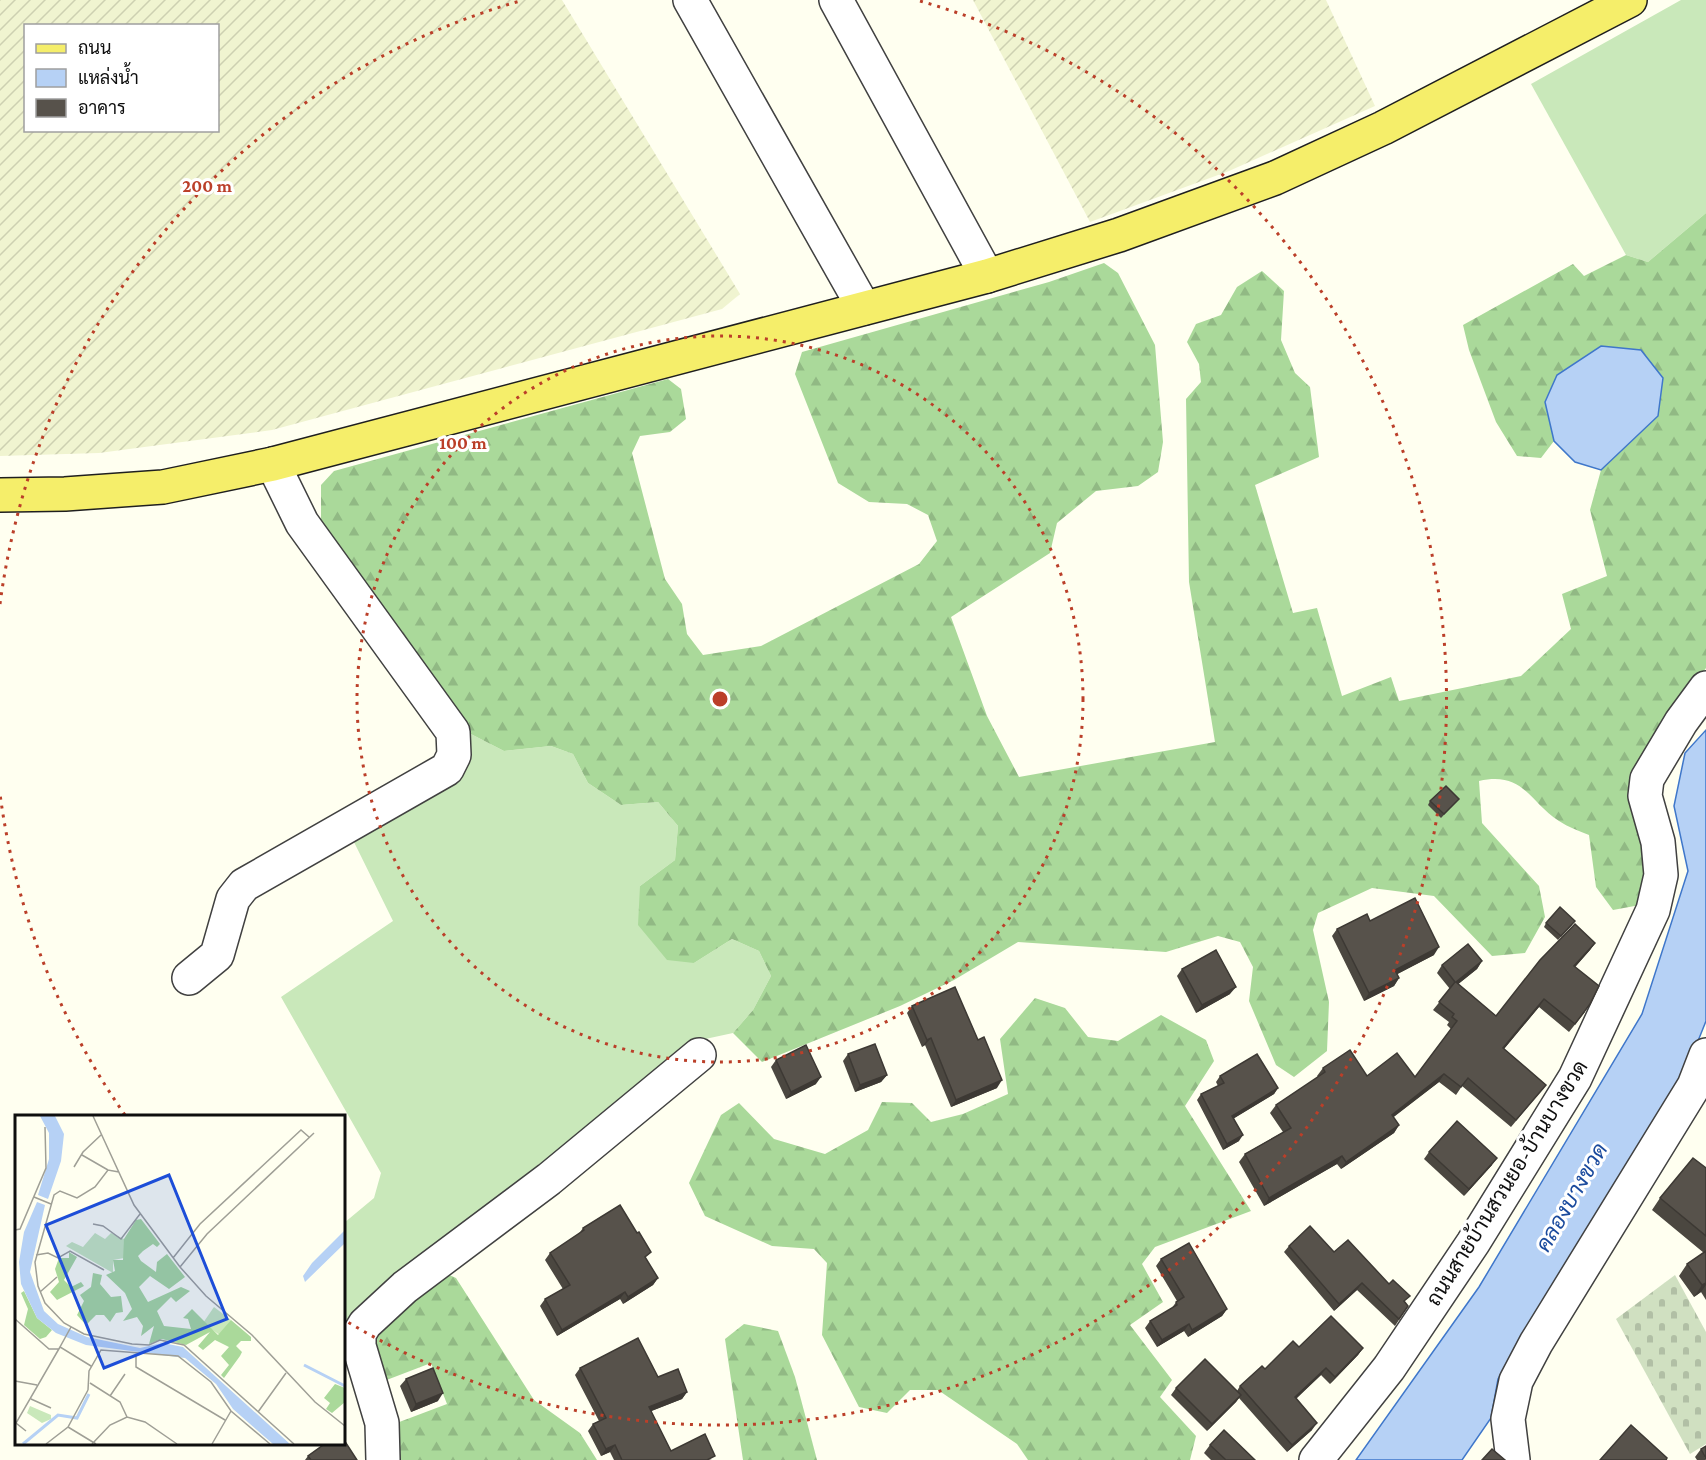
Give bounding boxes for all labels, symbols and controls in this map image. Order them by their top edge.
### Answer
legend [24,24,219,132]
text: ถนน [78,38,111,58]
text: แหล่งน้ำ [78,62,139,88]
text: อาคาร [78,98,126,118]
text: 200 m [182,176,233,196]
text: 100 m [439,433,487,453]
centre of rings [710,689,730,709]
street label: ถนนสายบ้านสวนยอ-บ้านบางขวด [1421,1056,1593,1310]
inset map [15,1115,345,1445]
water label: คลองบางขวด [1530,1139,1613,1256]

